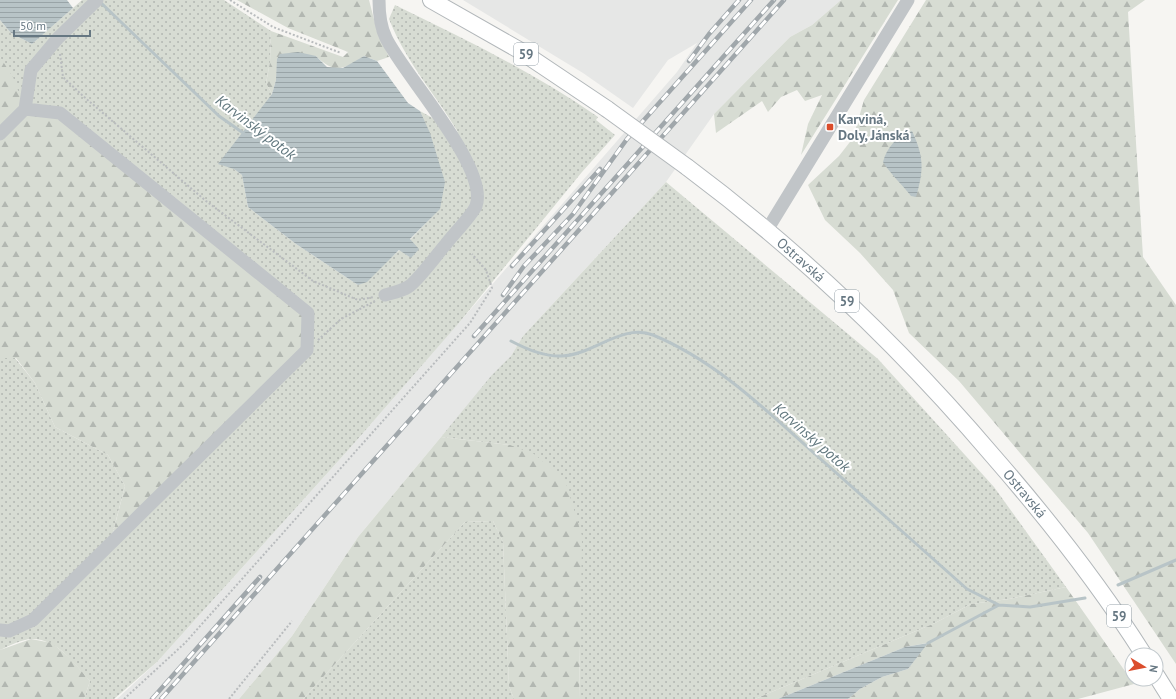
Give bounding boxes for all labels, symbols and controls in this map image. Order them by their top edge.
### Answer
scale bar [14,12,90,38]
text: 50 m [20,18,46,33]
road number: 59 [514,43,538,65]
water label: Karvinský potok [212,91,301,164]
place label: Karviná, Doly, Jánská [838,110,910,144]
marker: Karviná, Doly, Jánská [825,122,835,132]
street label: Ostravská [773,234,829,286]
road number: 59 [835,290,859,312]
water label: Karvinský potok [770,398,855,476]
street label: Ostravská [999,465,1050,522]
road number: 59 [1107,605,1131,627]
north arrow [1124,647,1164,687]
text: N [1146,664,1161,674]

